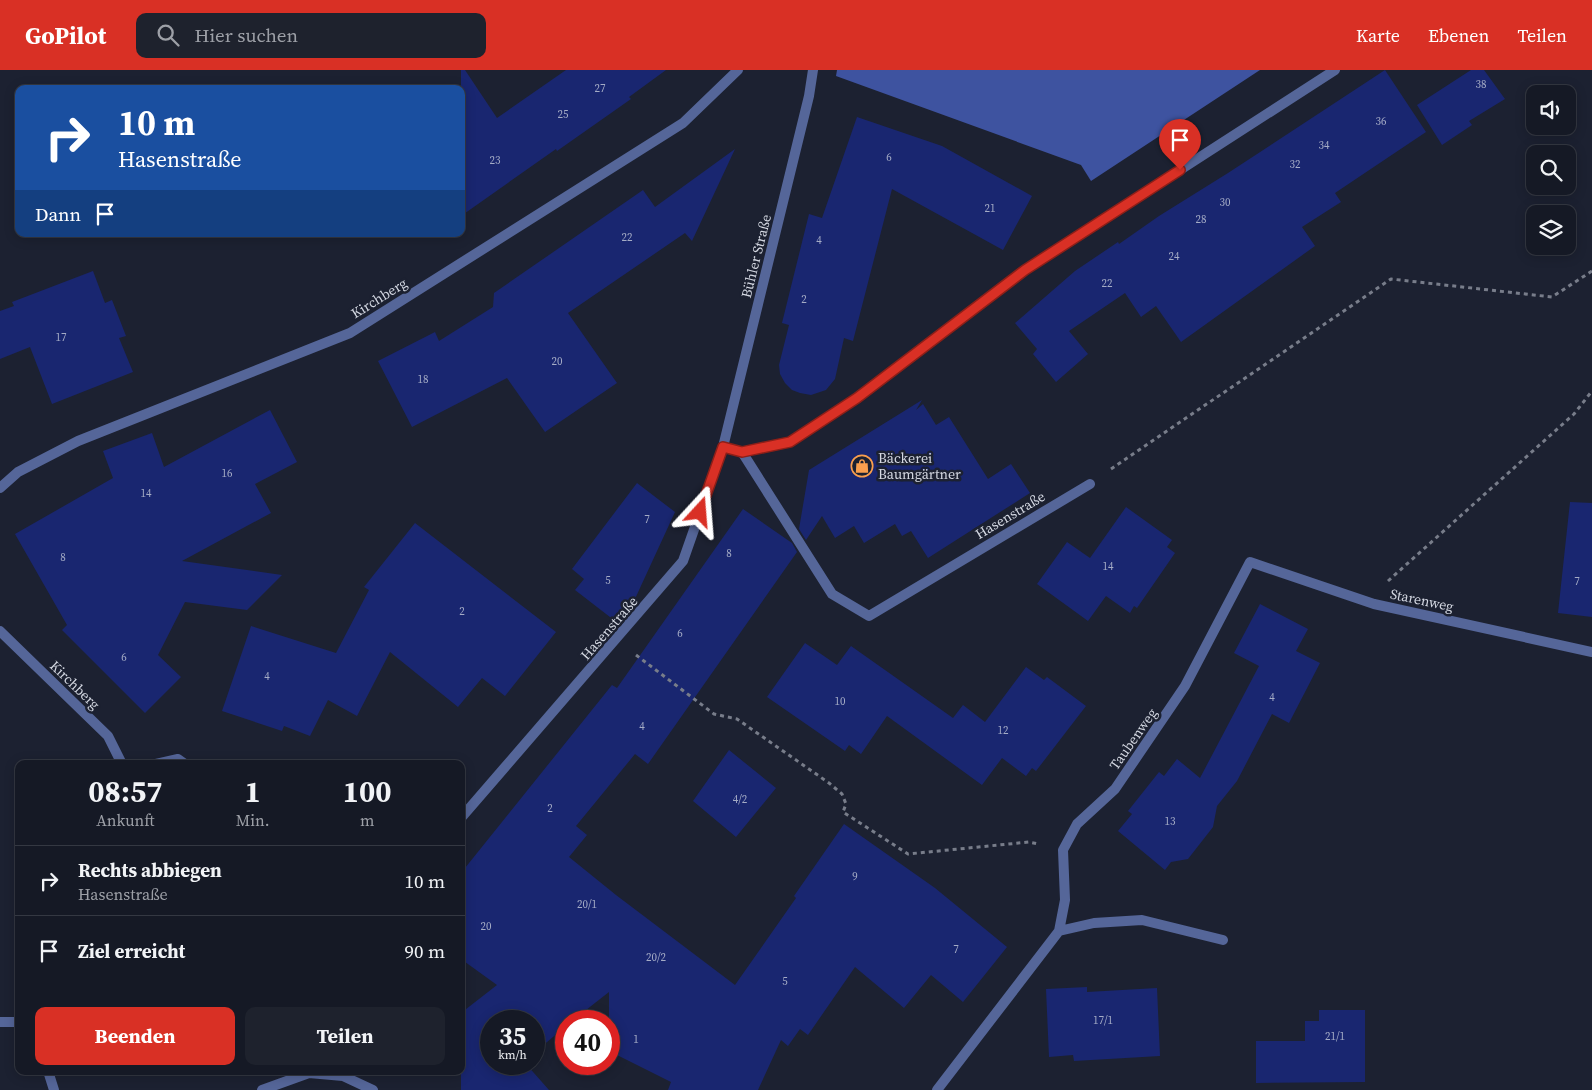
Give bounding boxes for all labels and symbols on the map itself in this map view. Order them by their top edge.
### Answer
house number: 38 [1476,77,1487,92]
house number: 27 [595,81,606,96]
house number: 25 [558,107,569,122]
house number: 36 [1376,114,1387,129]
pin [1159,119,1201,170]
house number: 34 [1319,138,1330,153]
house number: 6 [886,150,892,165]
house number: 23 [490,153,501,168]
house number: 32 [1290,157,1301,172]
house number: 30 [1220,195,1231,210]
house number: 21 [985,201,996,216]
street label: Bühler Straße [736,212,776,300]
house number: 28 [1196,212,1207,227]
house number: 22 [622,230,633,245]
house number: 4 [816,233,822,248]
house number: 24 [1169,249,1180,264]
street label: Kirchberg [347,273,411,323]
house number: 22 [1102,276,1113,291]
house number: 2 [801,292,807,307]
house number: 17 [56,330,67,345]
house number: 20 [552,354,563,369]
house number: 18 [418,372,429,387]
place label: Bäckerei Baumgärtner [878,448,961,484]
shop icon: Bäckerei Baumgärtner [850,454,874,478]
house number: 16 [222,466,233,481]
position arrow [673,485,725,537]
house number: 14 [141,486,152,501]
street label: Hasenstraße [971,486,1049,544]
house number: 7 [644,512,650,527]
house number: 8 [726,546,732,561]
house number: 8 [60,550,66,565]
house number: 14 [1103,559,1114,574]
house number: 5 [605,573,611,588]
house number: 7 [1574,574,1580,589]
street label: Starenweg [1388,584,1456,616]
street label: Hasenstraße [576,592,642,664]
house number: 2 [459,604,465,619]
house number: 6 [677,626,683,641]
house number: 6 [121,650,127,665]
street label: Kirchberg [46,656,104,714]
house number: 4 [264,669,270,684]
house number: 4 [1269,690,1275,705]
house number: 10 [835,694,846,709]
street label: Taubenweg [1104,704,1162,774]
house number: 4 [639,719,645,734]
house number: 12 [998,723,1009,738]
house number: 4/2 [733,792,748,807]
house number: 2 [547,801,553,816]
house number: 13 [1165,814,1176,829]
house number: 9 [852,869,858,884]
house number: 20/1 [577,897,597,912]
house number: 20 [481,919,492,934]
house number: 7 [953,942,959,957]
house number: 20/2 [646,950,667,965]
house number: 5 [782,974,788,989]
speed limit sign: 40 [555,1010,620,1075]
house number: 17/1 [1093,1013,1113,1028]
house number: 21/1 [1325,1029,1345,1044]
house number: 1 [633,1032,639,1047]

